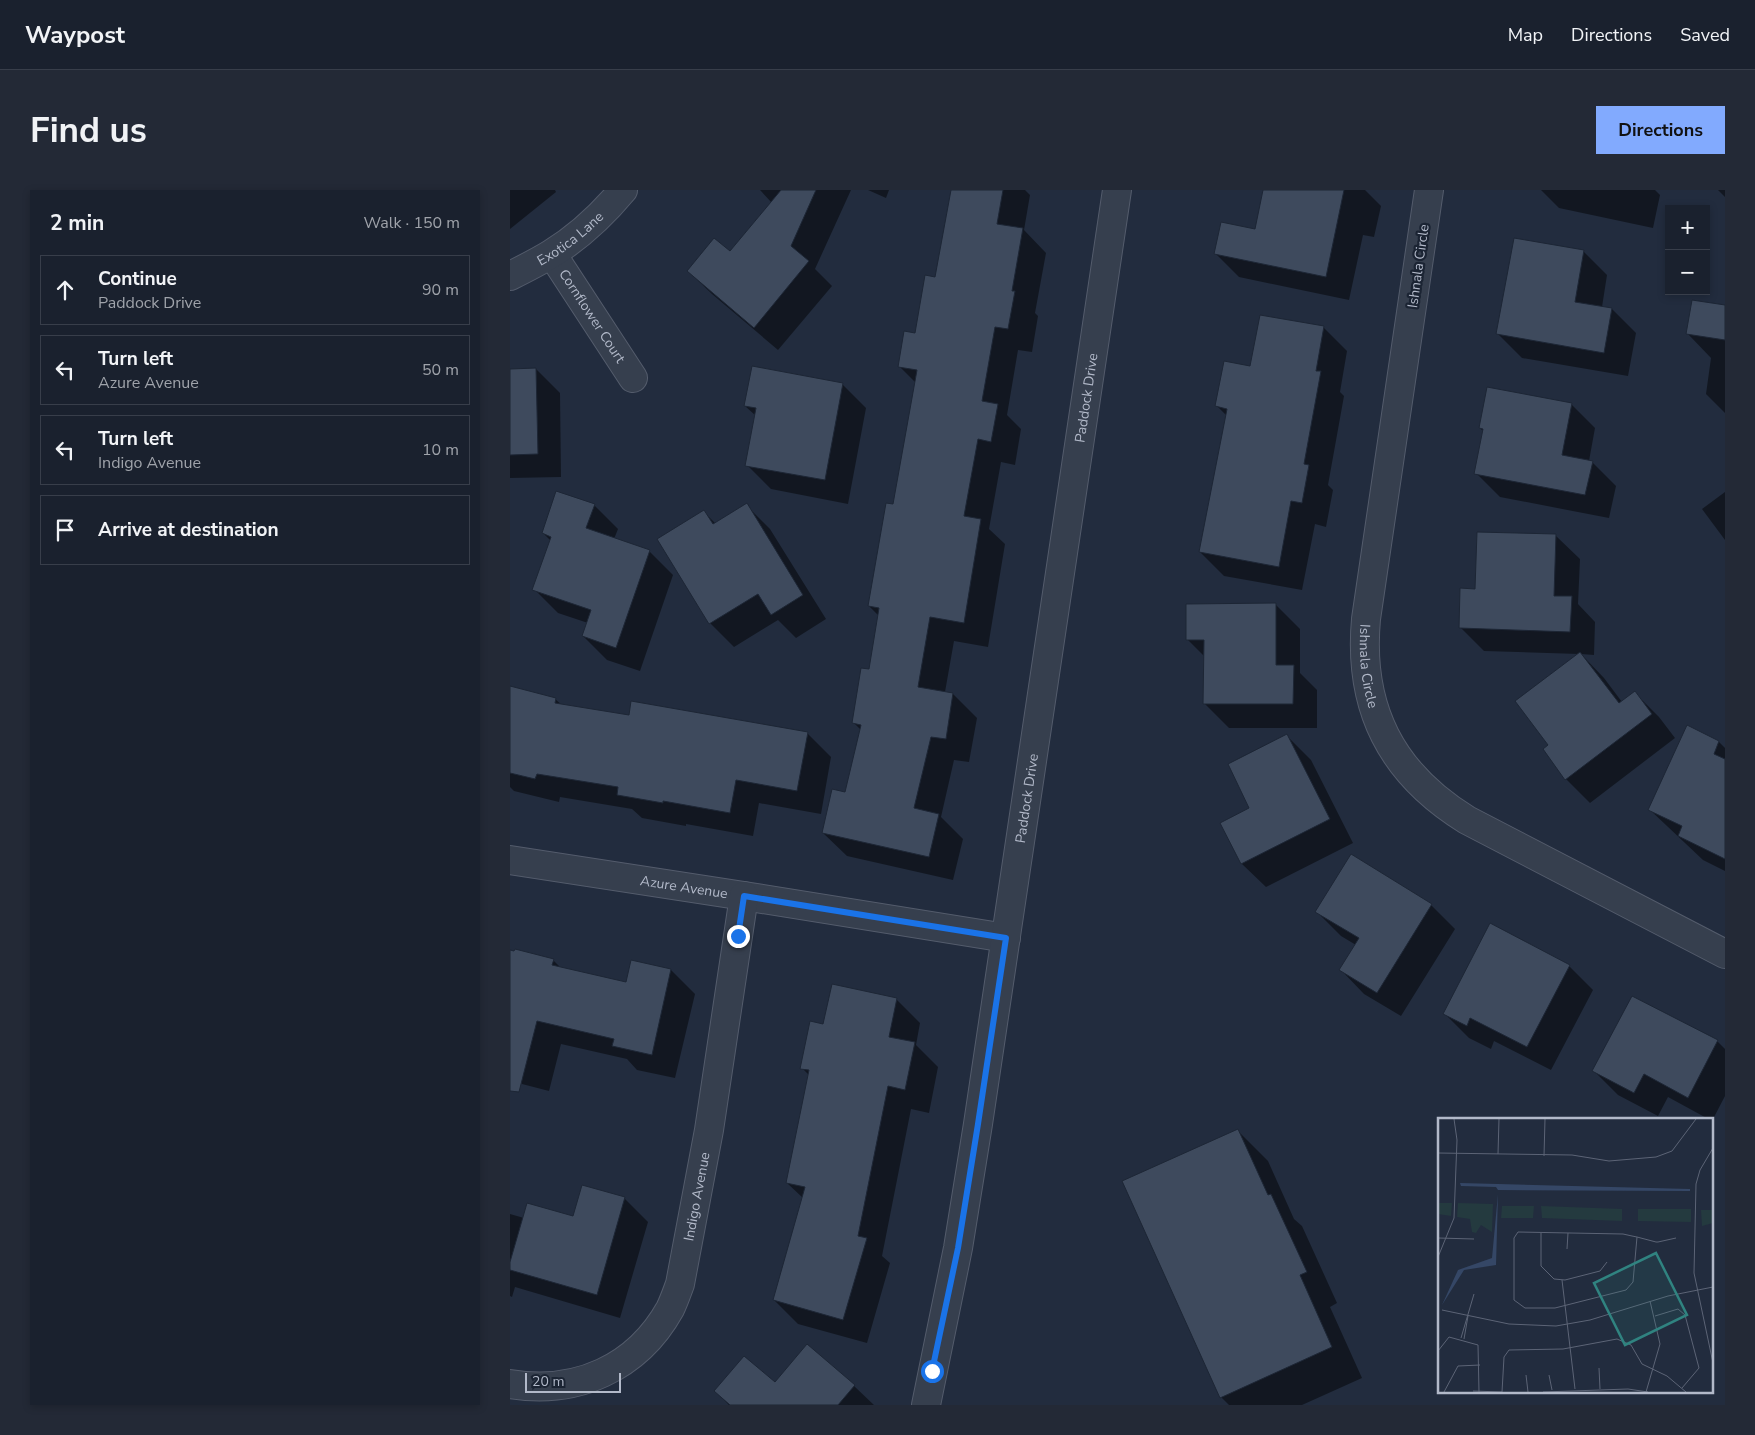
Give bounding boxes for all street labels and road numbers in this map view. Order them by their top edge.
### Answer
street label: Exotica Lane [534,208,608,270]
street label: Ishnala Circle [1403,223,1434,309]
street label: Cornflower Court [554,265,630,367]
street label: Paddock Drive [1071,352,1103,444]
street label: Ishnala Circle [1355,624,1383,711]
street label: Paddock Drive [1011,752,1043,845]
street label: Azure Avenue [639,871,729,903]
street label: Indigo Avenue [679,1150,715,1243]

